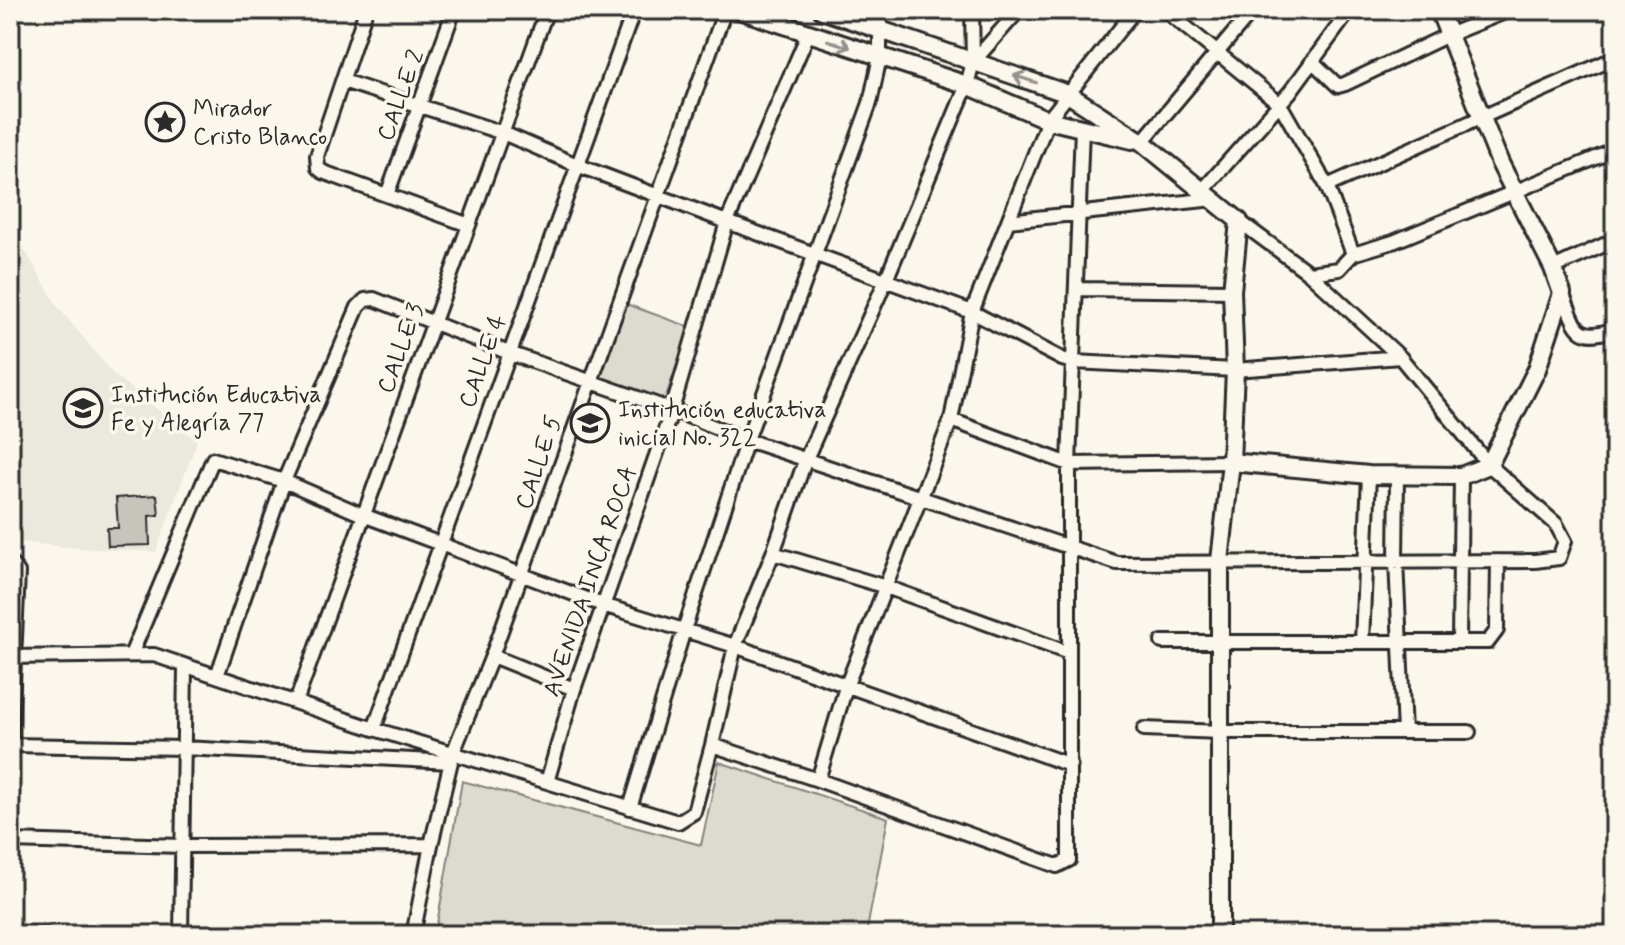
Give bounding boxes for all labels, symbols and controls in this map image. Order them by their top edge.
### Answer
one-way arrow [826,37,852,52]
street label: CALLE 2 [371,45,432,145]
one-way arrow [1012,71,1037,86]
place label: Mirador Cristo Blanco [193,94,327,153]
place icon: Mirador Cristo Blanco [144,101,186,143]
street label: CALLE 3 [371,299,432,398]
street label: CALLE 4 [452,311,515,412]
place label: Institución Educativa Fe y Alegría 77 [111,380,322,439]
school or university icon: Institución Educativa Fe y Alegría 77 [62,387,104,429]
place label: Institución educativa inicial No. 322 [618,395,826,454]
school or university icon: Institución educativa inicial No. 322 [569,402,611,444]
street label: CALLE 5 [509,411,570,514]
street label: AVENIDA INCA ROCA [536,462,644,701]

